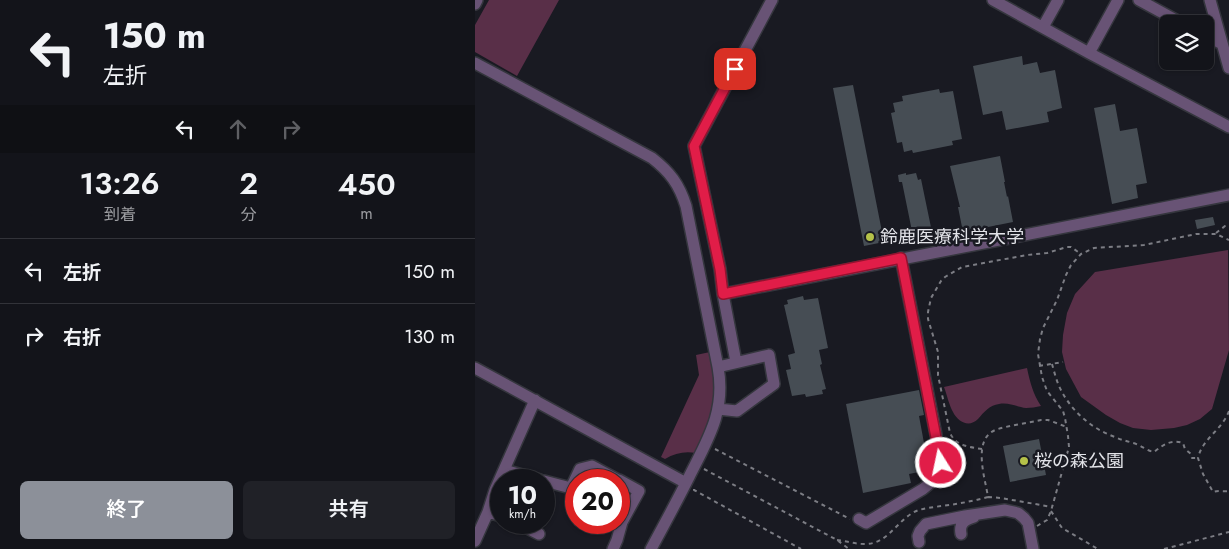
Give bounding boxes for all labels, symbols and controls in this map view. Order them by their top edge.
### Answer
text: 150 m [103,11,206,61]
map controls [1159,15,1214,70]
button: layers [1159,15,1214,70]
icon: left [20,20,85,85]
pin [714,48,756,90]
icon: arrive [721,55,749,83]
text: 左折 [103,59,147,91]
icon: left [171,115,199,143]
icon: ahead [224,115,252,143]
icon: right [277,115,305,143]
text: 13:26 [80,162,160,205]
text: 2 [239,162,258,205]
text: 450 [338,163,395,206]
text: m [360,202,373,225]
text: 到着 [104,203,136,226]
text: 分 [241,203,257,226]
place label: 鈴鹿医療科学大学 [880,224,1024,250]
marker: 鈴鹿医療科学大学 [864,231,876,243]
icon: left [20,257,48,285]
text: 150 m [404,258,455,285]
text: 左折 [63,259,101,286]
icon: right [20,322,48,350]
text: 130 m [404,323,455,350]
text: 右折 [63,324,101,351]
position arrow [914,436,966,488]
place label: 桜の森公園 [1034,448,1124,474]
marker: 桜の森公園 [1018,455,1030,467]
speed limit sign: 20 [565,469,630,534]
text: 10 [508,477,537,513]
button: 終了 [20,481,233,539]
button: 共有 [243,481,455,539]
text: km/h [509,505,536,523]

